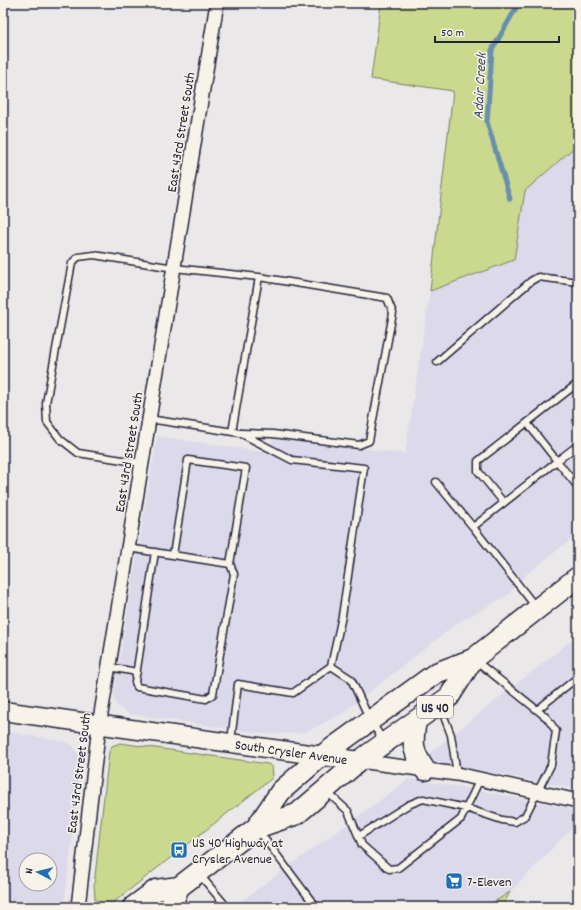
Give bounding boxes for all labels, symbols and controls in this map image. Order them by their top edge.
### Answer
scale bar [435,18,559,44]
text: 50 m [441,25,464,42]
water label: Adair Creek [468,51,494,120]
street label: East 43rd Street South [163,71,201,194]
street label: East 43rd Street South [111,391,149,514]
road number: US 40 [417,696,453,718]
street label: East 43rd Street South [63,712,97,835]
street label: South Crysler Avenue [233,736,348,771]
place label: US 40 Highway at Crysler Avenue [192,834,283,870]
bus stop icon: US 40 Highway at Crysler Avenue [169,840,189,860]
north arrow [18,852,58,892]
text: N [22,867,38,875]
supermarket icon: 7-Eleven [444,871,464,891]
place label: 7-Eleven [467,873,511,893]

